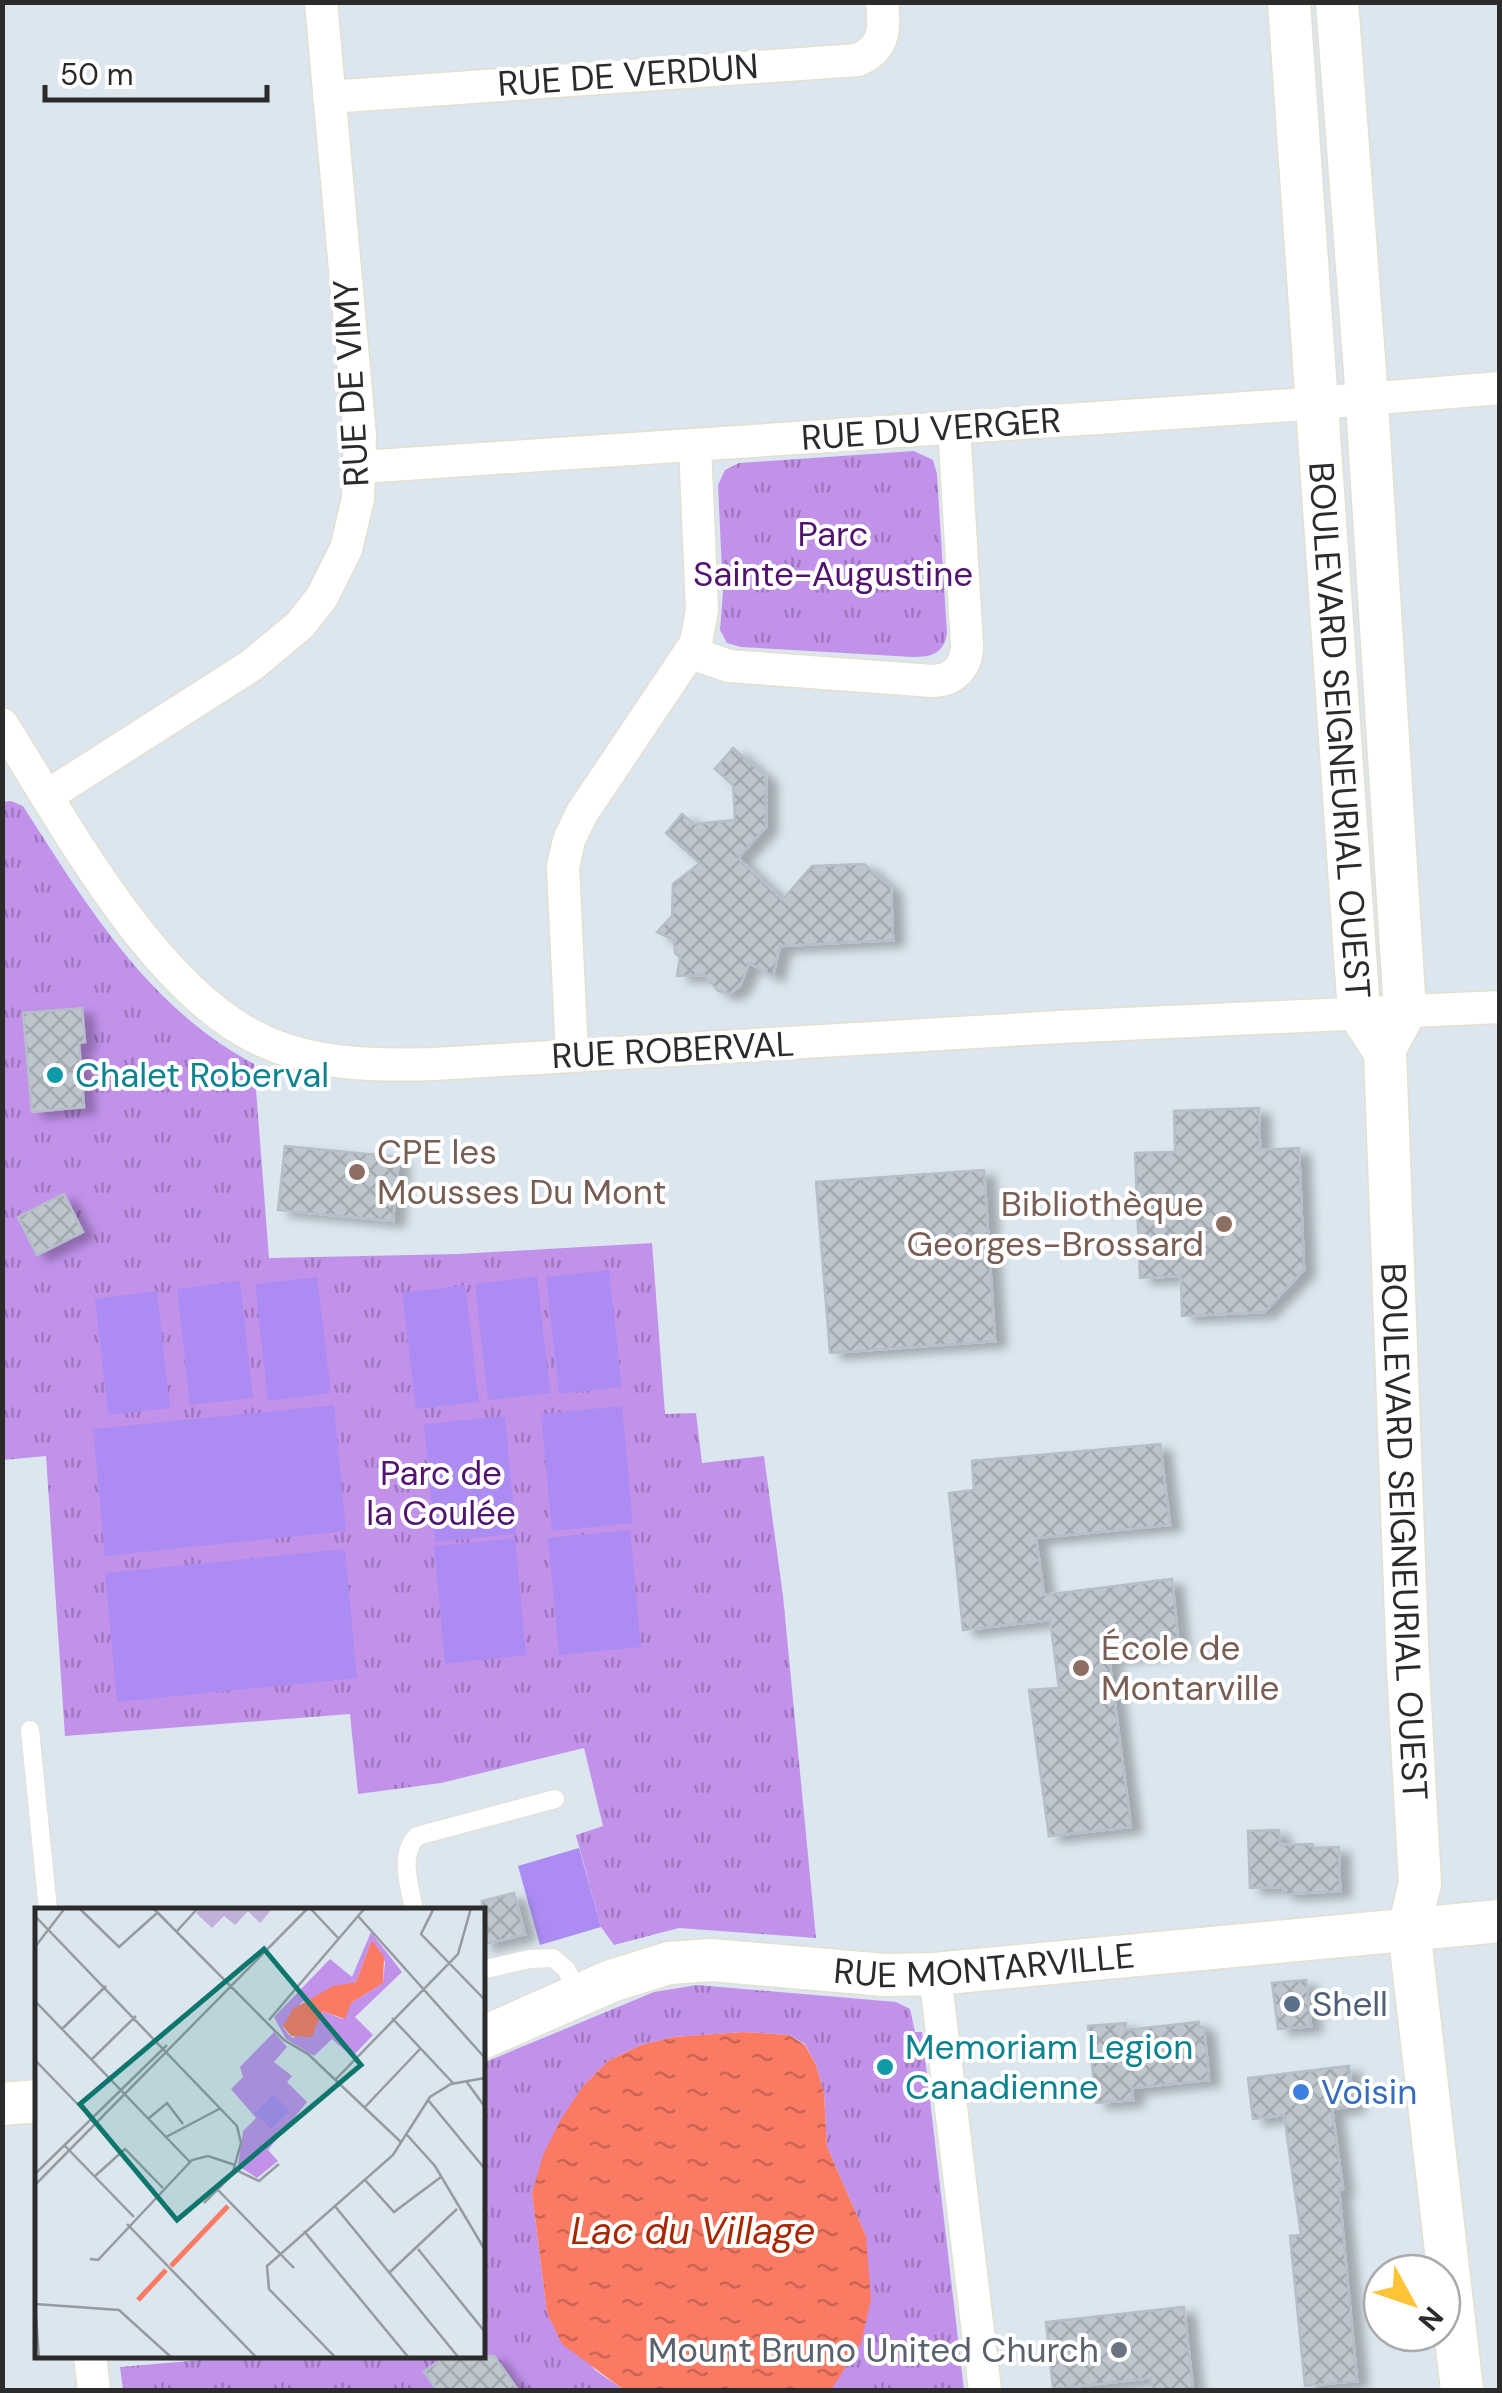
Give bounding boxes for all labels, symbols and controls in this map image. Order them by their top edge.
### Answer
scale bar [45,40,268,102]
street label: RUE DE VERDUN [496,43,760,107]
text: 50 m [60,55,134,94]
street label: RUE DE VIMY [323,278,379,488]
street label: RUE DU VERGER [800,397,1062,461]
street label: BOULEVARD SEIGNEURIAL OUEST [1298,460,1381,1000]
park label: Parc Sainte-Augustine [693,511,973,597]
street label: RUE ROBERVAL [550,1021,796,1079]
place label: Chalet Roberval [75,1052,329,1098]
marker: Chalet Roberval [44,1064,66,1086]
place label: CPE les Mousses Du Mont [377,1129,667,1215]
marker: CPE les Mousses Du Mont [346,1161,368,1183]
place label: Bibliothèque Georges-Brossard [907,1181,1204,1267]
marker: Bibliothèque Georges-Brossard [1213,1213,1235,1235]
street label: BOULEVARD SEIGNEURIAL OUEST [1370,1262,1438,1801]
park label: Parc de la Coulée [366,1450,516,1536]
place label: École de Montarville [1101,1625,1279,1711]
marker: École de Montarville [1070,1657,1092,1679]
inset map [35,1908,485,2358]
street label: RUE MONTARVILLE [832,1932,1137,1998]
place label: Shell [1312,1981,1388,2027]
marker: Shell [1281,1993,1303,2015]
place label: Memoriam Legion Canadienne [905,2024,1193,2110]
marker: Memoriam Legion Canadienne [874,2056,896,2078]
place label: Voisin [1321,2069,1417,2115]
marker: Voisin [1290,2081,1312,2103]
water label: Lac du Village [571,2206,815,2256]
north arrow [1362,2253,1462,2353]
text: N [1410,2299,1452,2338]
place label: Mount Bruno United Church [648,2327,1099,2373]
marker: Mount Bruno United Church [1108,2339,1130,2361]

